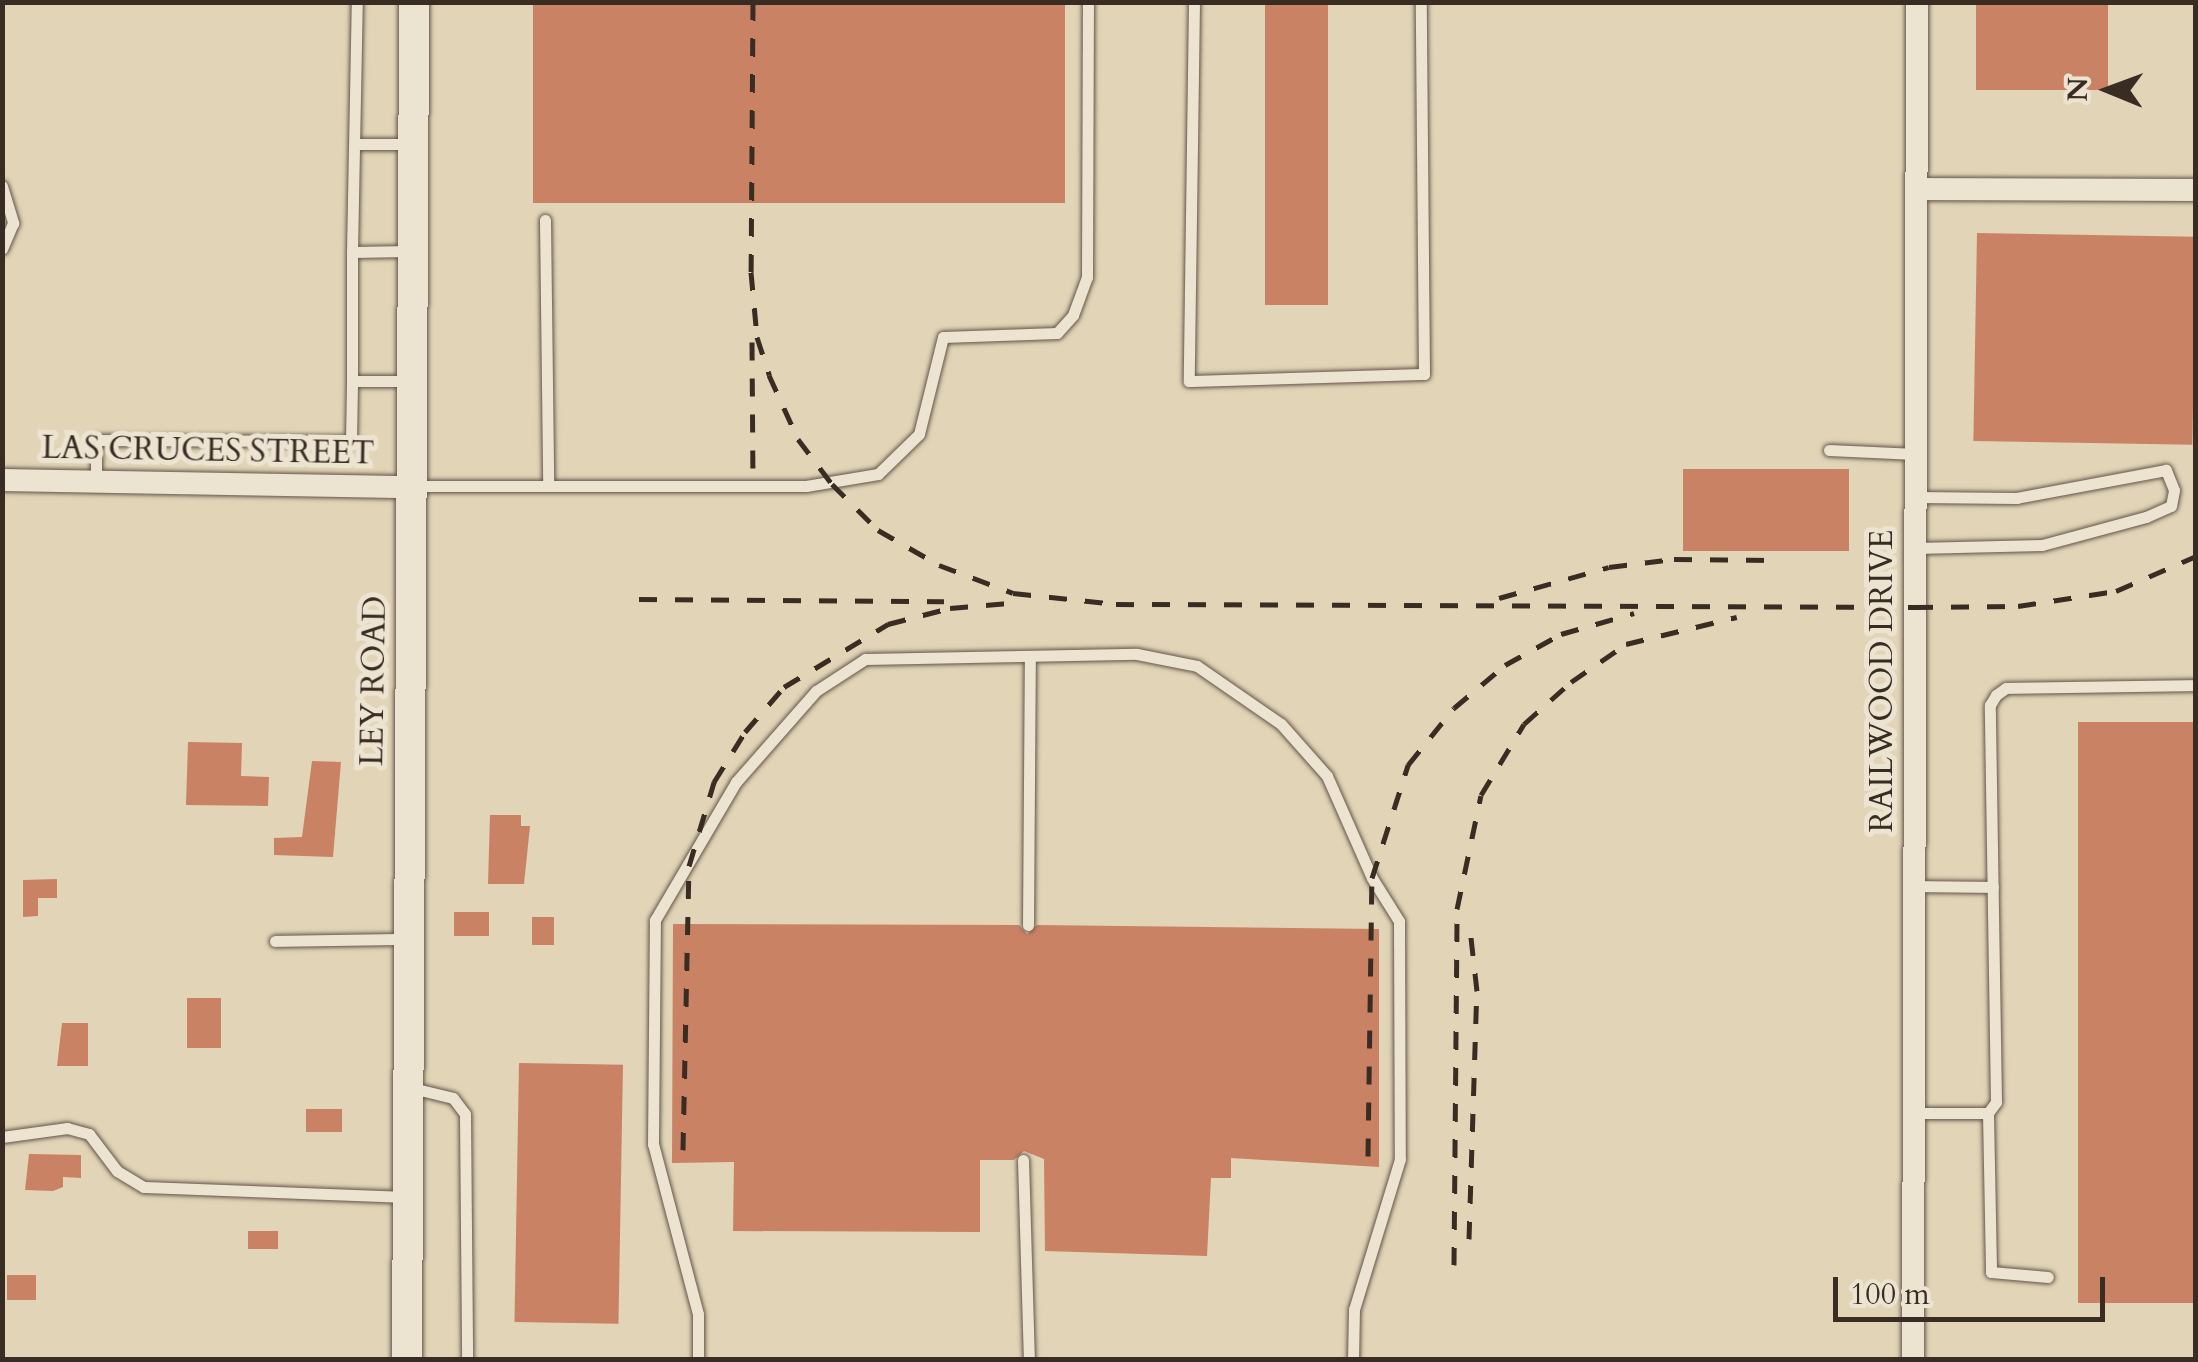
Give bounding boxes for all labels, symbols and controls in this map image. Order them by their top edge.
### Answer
north arrow [2058,40,2158,140]
text: N [2059,77,2097,102]
street label: LAS CRUCES STREET [41,429,375,473]
street label: RAILWOOD DRIVE [1863,530,1901,832]
street label: LEY ROAD [353,596,395,766]
scale bar [1838,1257,2110,1319]
text: 100 m [1850,1274,1930,1315]

